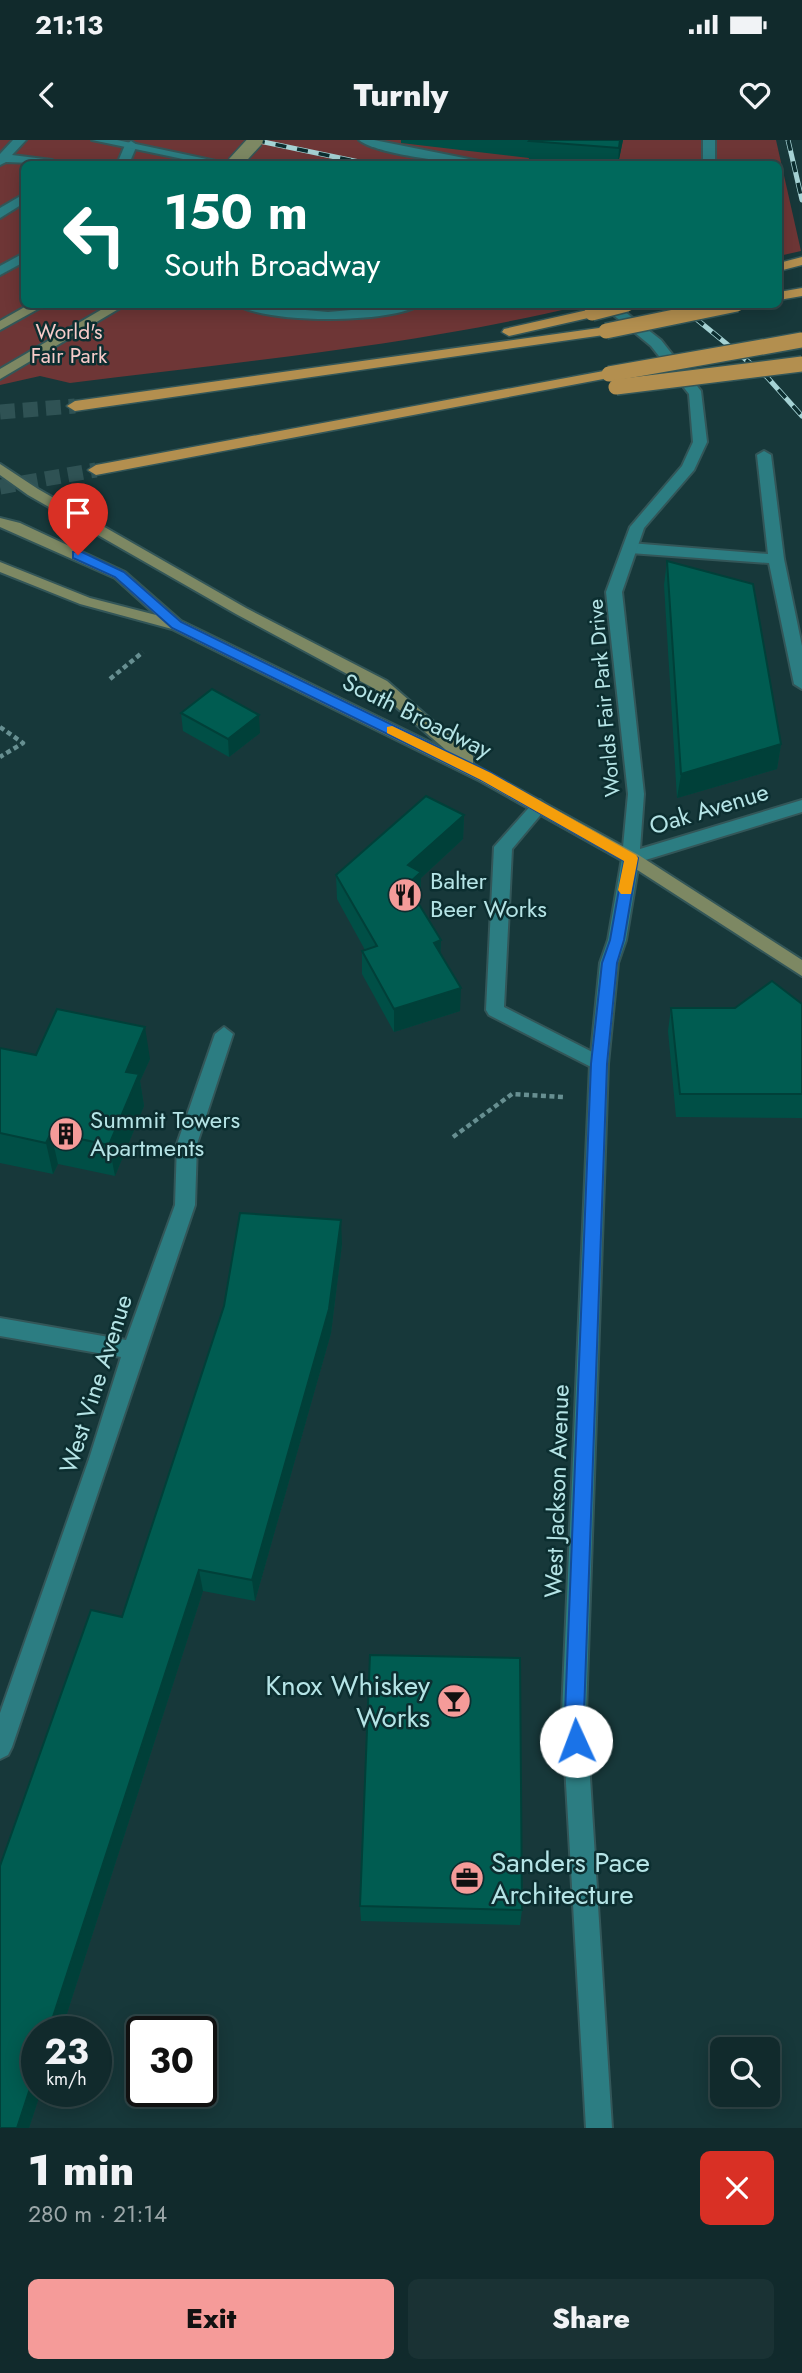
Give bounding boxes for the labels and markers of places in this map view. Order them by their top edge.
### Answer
pin [48,483,108,555]
place label: Balter Beer Works [430,863,547,926]
restaurant icon: Balter Beer Works [386,876,424,914]
place label: Summit Towers Apartments [90,1102,240,1165]
building icon: Summit Towers Apartments [47,1115,85,1153]
place label: Knox Whiskey Works [265,1665,431,1738]
bar icon: Knox Whiskey Works [435,1682,473,1720]
place label: Sanders Pace Architecture [491,1842,650,1915]
office icon: Sanders Pace Architecture [448,1859,486,1897]

